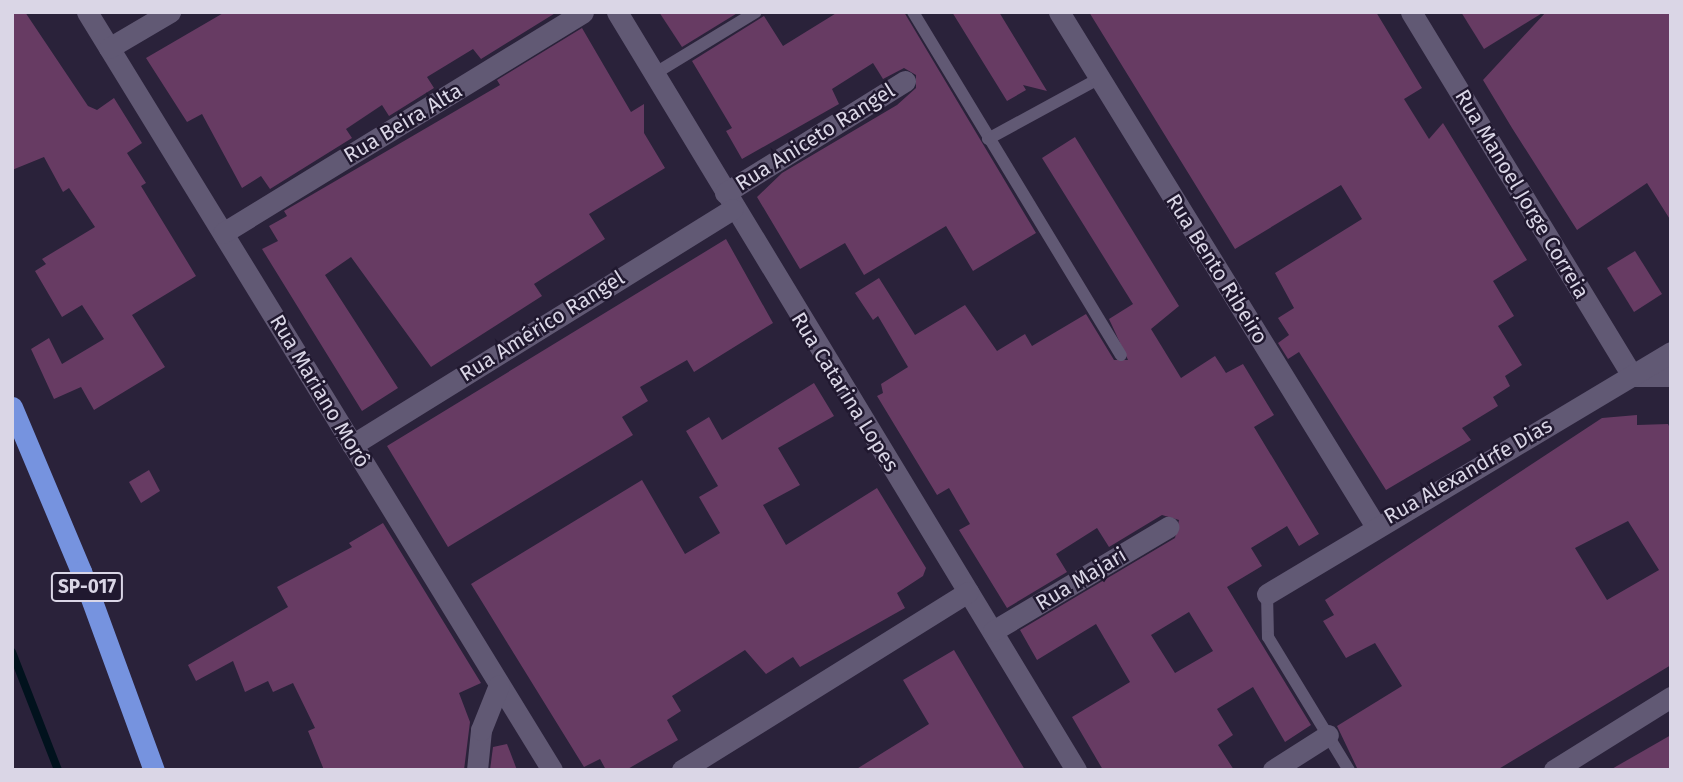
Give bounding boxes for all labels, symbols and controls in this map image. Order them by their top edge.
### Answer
street label: Rua Beira Alta [339,78,467,168]
street label: Rua Aniceto Rangel [731,78,899,196]
street label: Rua Manoel Jorge Correia [1450,85,1594,303]
street label: Rua Bento Ribeiro [1161,190,1273,348]
street label: Rua Américo Rangel [455,265,629,387]
street label: Rua Catarina Lopes [786,308,904,476]
street label: Rua Mariano Morô [264,310,376,472]
street label: Rua Alexandrfe Dias [1380,413,1556,529]
street label: Rua Majari [1031,542,1131,616]
road number: SP-017 [50,572,124,602]

